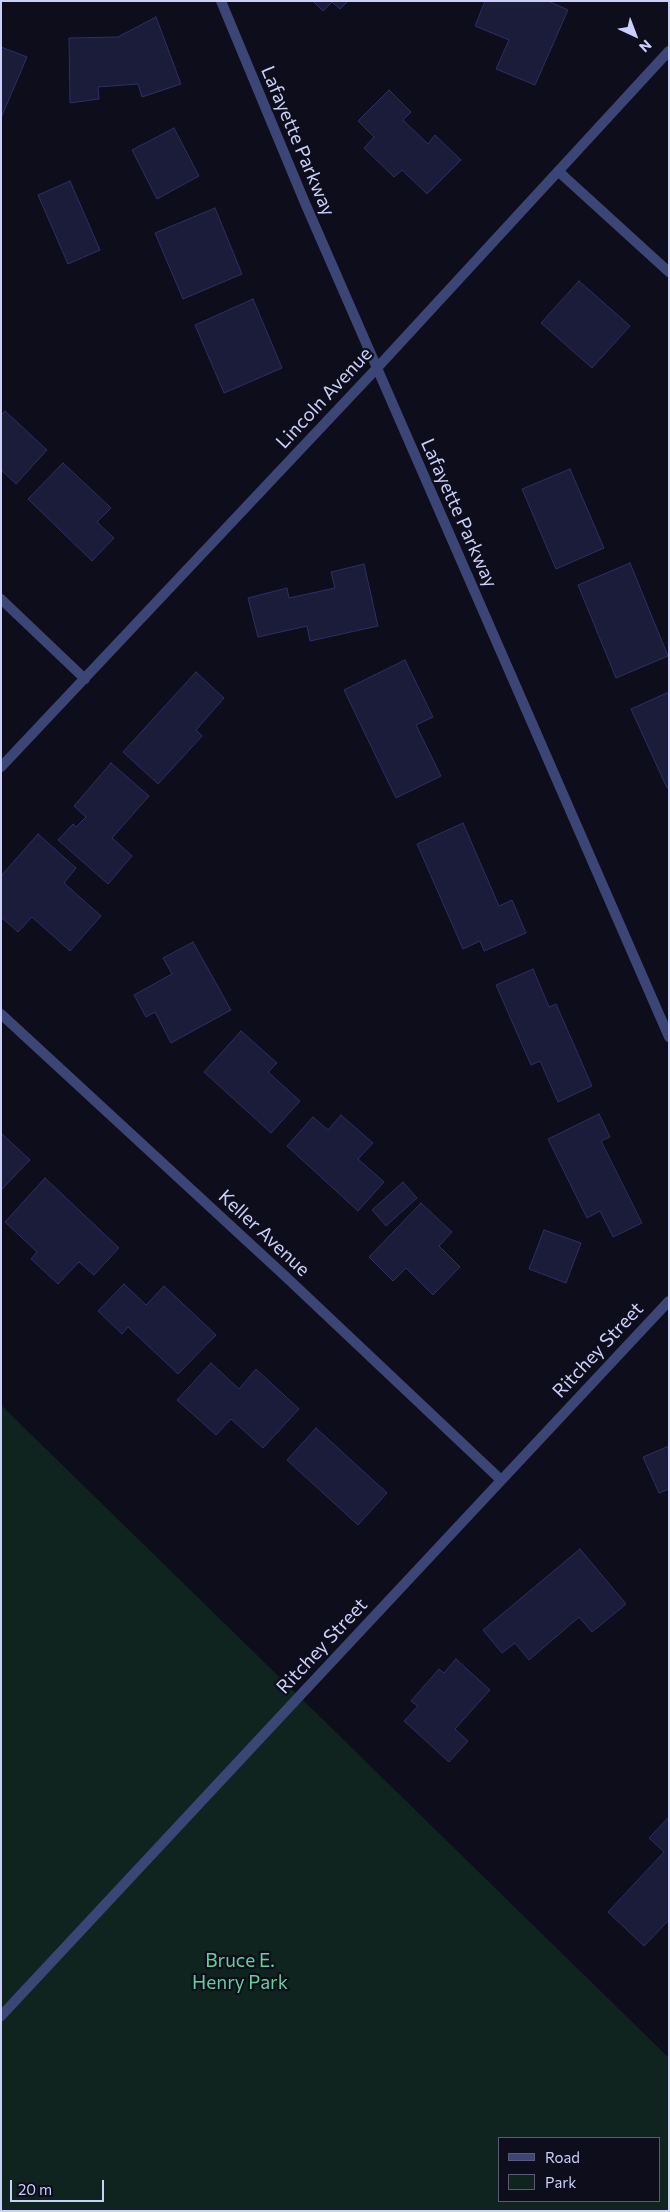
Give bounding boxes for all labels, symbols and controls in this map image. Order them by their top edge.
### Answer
north arrow [610,10,660,60]
text: N [636,37,655,56]
street label: Lafayette Parkway [256,63,340,219]
street label: Lincoln Avenue [271,343,377,453]
street label: Lafayette Parkway [416,435,502,591]
street label: Keller Avenue [214,1185,314,1281]
street label: Ritchey Street [548,1297,648,1403]
street label: Ritchey Street [272,1593,372,1699]
park label: Bruce E. Henry Park [192,1950,288,1994]
legend [498,2137,660,2202]
text: Road [545,2148,580,2166]
scale bar [12,2170,106,2202]
text: Park [545,2173,576,2191]
text: 20 m [18,2180,52,2198]

